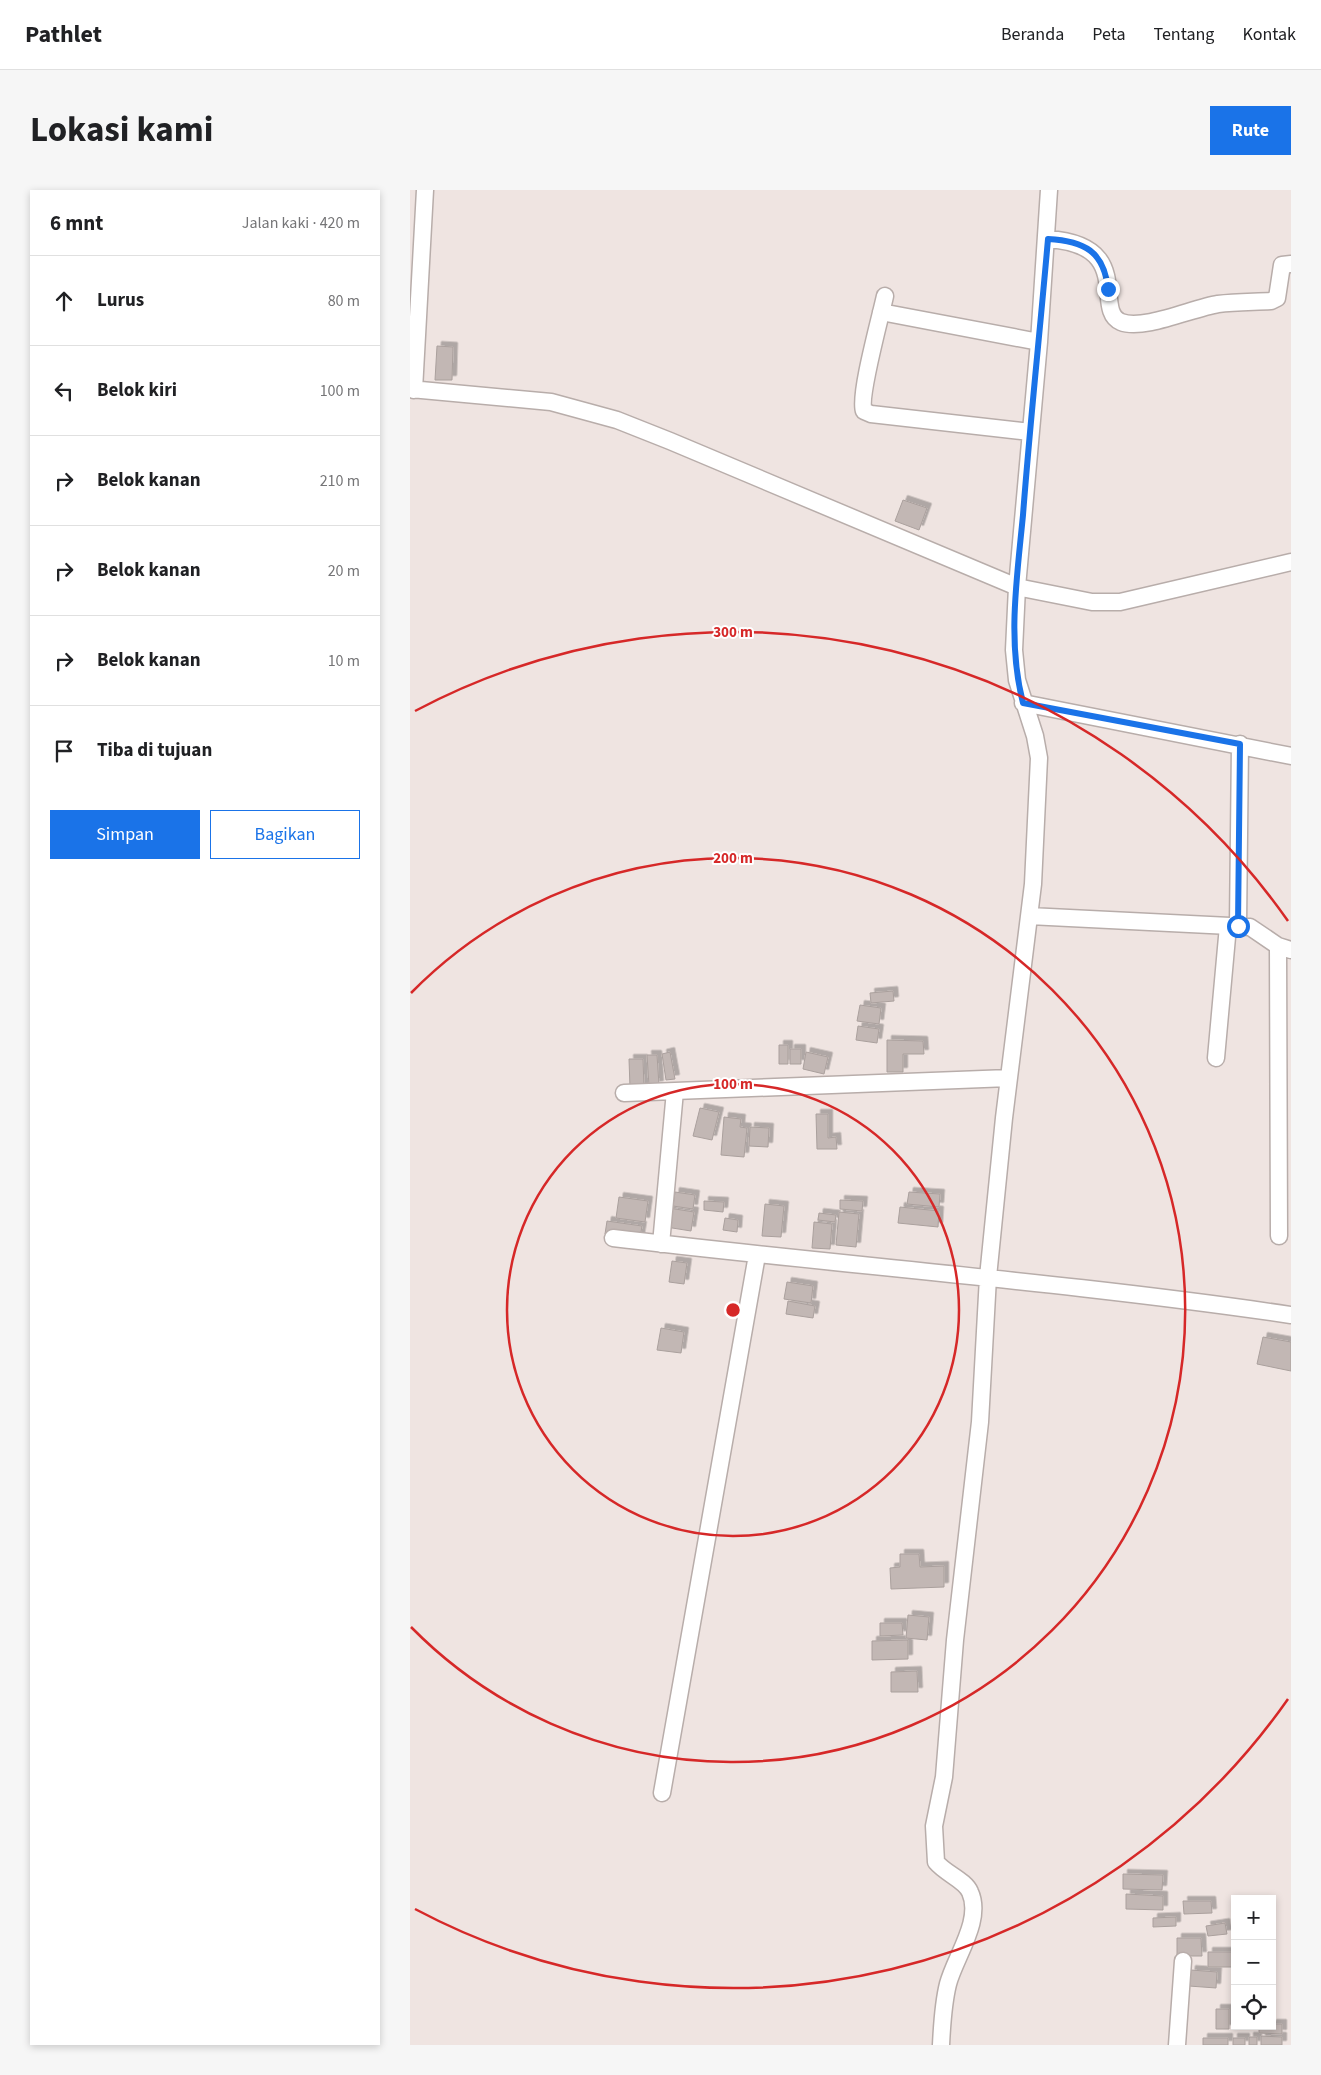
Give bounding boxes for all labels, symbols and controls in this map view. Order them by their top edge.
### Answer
text: Pathlet [25,17,102,52]
text: Beranda [1001,22,1064,47]
text: Peta [1092,22,1125,47]
text: Tentang [1153,22,1214,47]
text: Kontak [1242,22,1296,47]
text: Lokasi kami [30,105,213,155]
button: Rute [1210,106,1291,155]
text: 6 mnt [50,208,103,238]
text: Jalan kaki · 420 m [242,212,360,234]
route end [1097,278,1120,301]
icon: ahead [50,287,78,315]
text: Lurus [97,287,144,314]
text: 80 m [328,290,360,312]
icon: left [50,377,78,405]
text: Belok kiri [97,377,177,404]
text: 100 m [320,380,360,402]
icon: right [50,467,78,495]
text: Belok kanan [97,467,201,494]
text: 210 m [320,470,360,492]
icon: right [50,557,78,585]
text: Belok kanan [97,557,201,584]
text: 20 m [328,560,360,582]
text: 300 m [713,622,753,643]
icon: right [50,647,78,675]
text: Belok kanan [97,647,201,674]
text: 10 m [328,650,360,672]
icon: arrive [50,737,78,765]
text: Tiba di tujuan [97,737,212,764]
button: Simpan [50,810,200,859]
button: Bagikan [210,810,360,859]
text: 200 m [713,848,753,869]
route start [1227,915,1250,938]
text: 100 m [713,1074,753,1095]
centre of rings [724,1301,742,1319]
map controls [1231,1895,1276,2030]
button: + [1231,1895,1276,1940]
button: − [1231,1940,1276,1985]
button: locate [1231,1985,1276,2030]

